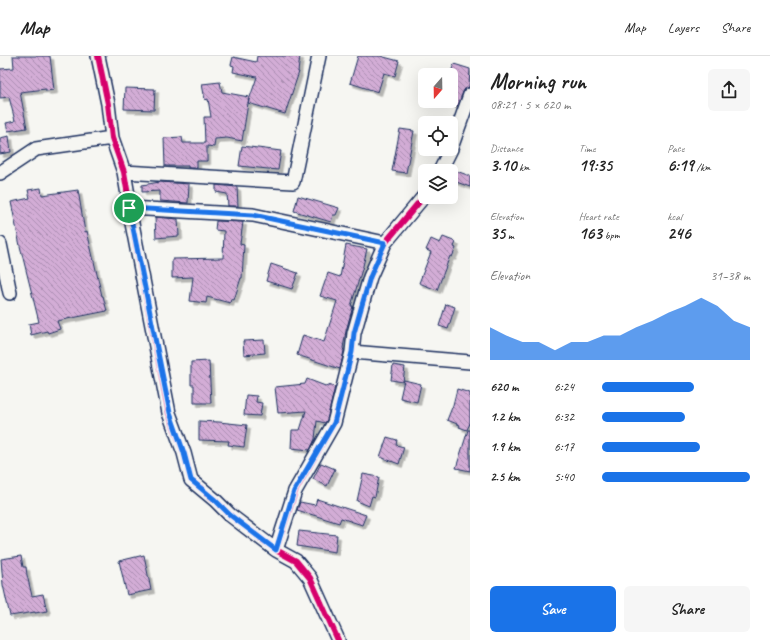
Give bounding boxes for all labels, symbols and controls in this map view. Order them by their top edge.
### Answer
text: Map [20,16,50,40]
text: Map [624,19,646,36]
text: Layers [668,19,699,36]
text: Share [721,19,750,36]
north arrow [418,68,458,108]
map controls [418,68,458,204]
text: Morning run [490,68,586,96]
button: share [708,69,750,111]
text: 08:21 · 5 × 620 m [490,97,571,113]
button: locate [418,116,458,156]
text: Distance [490,141,523,155]
text: Time [579,141,596,155]
text: Pace [667,141,684,155]
text: 3.10 [490,155,516,176]
text: 19:35 [579,155,612,176]
text: 6:19 [667,155,694,176]
text: km [516,160,530,174]
text: /km [694,160,711,174]
button: layers [418,164,458,204]
pin [112,191,146,225]
icon: arrive [118,197,140,219]
text: Elevation [490,209,524,223]
text: Heart rate [579,209,619,223]
text: kcal [667,209,682,223]
text: 35 [490,223,505,244]
text: 163 [579,223,602,244]
text: 246 [667,223,691,244]
text: m [505,228,514,242]
text: bpm [602,228,620,242]
text: Elevation [490,268,530,284]
text: 31–38 m [710,268,750,284]
text: 620 m [490,379,518,395]
text: 6:24 [554,379,574,395]
text: 1.2 km [490,409,520,425]
text: 6:32 [554,409,574,425]
text: 1.9 km [490,439,520,455]
text: 6:17 [554,439,574,455]
text: 2.5 km [490,469,520,485]
text: 5:40 [554,469,574,485]
button: Save [490,586,616,632]
button: Share [624,586,750,632]

